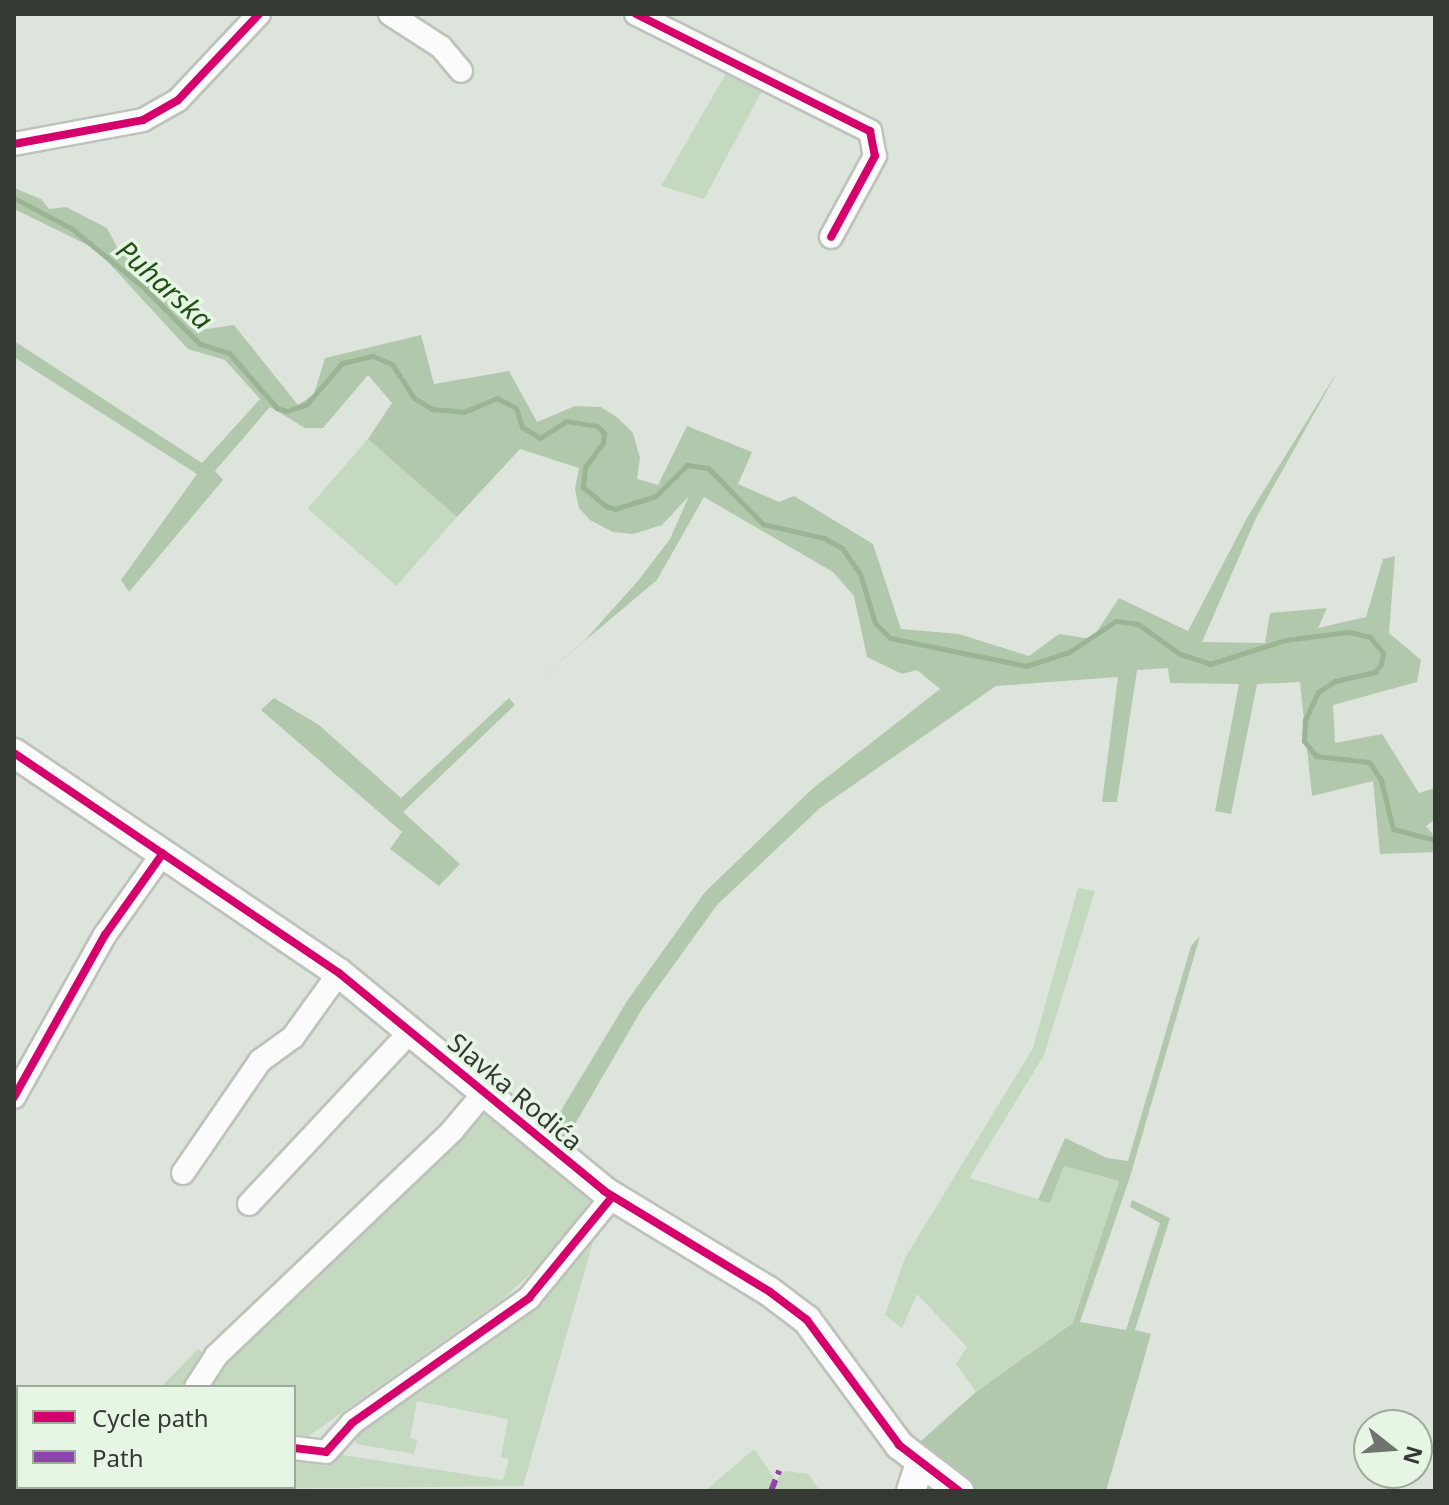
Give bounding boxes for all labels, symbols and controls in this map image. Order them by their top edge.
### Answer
water label: Puharska [110,232,220,336]
street label: Slavka Rodića [442,1027,588,1157]
legend [16,1385,296,1489]
text: Cycle path [92,1401,209,1434]
north arrow [1353,1409,1433,1489]
text: Path [92,1441,143,1474]
text: N [1397,1442,1431,1468]

